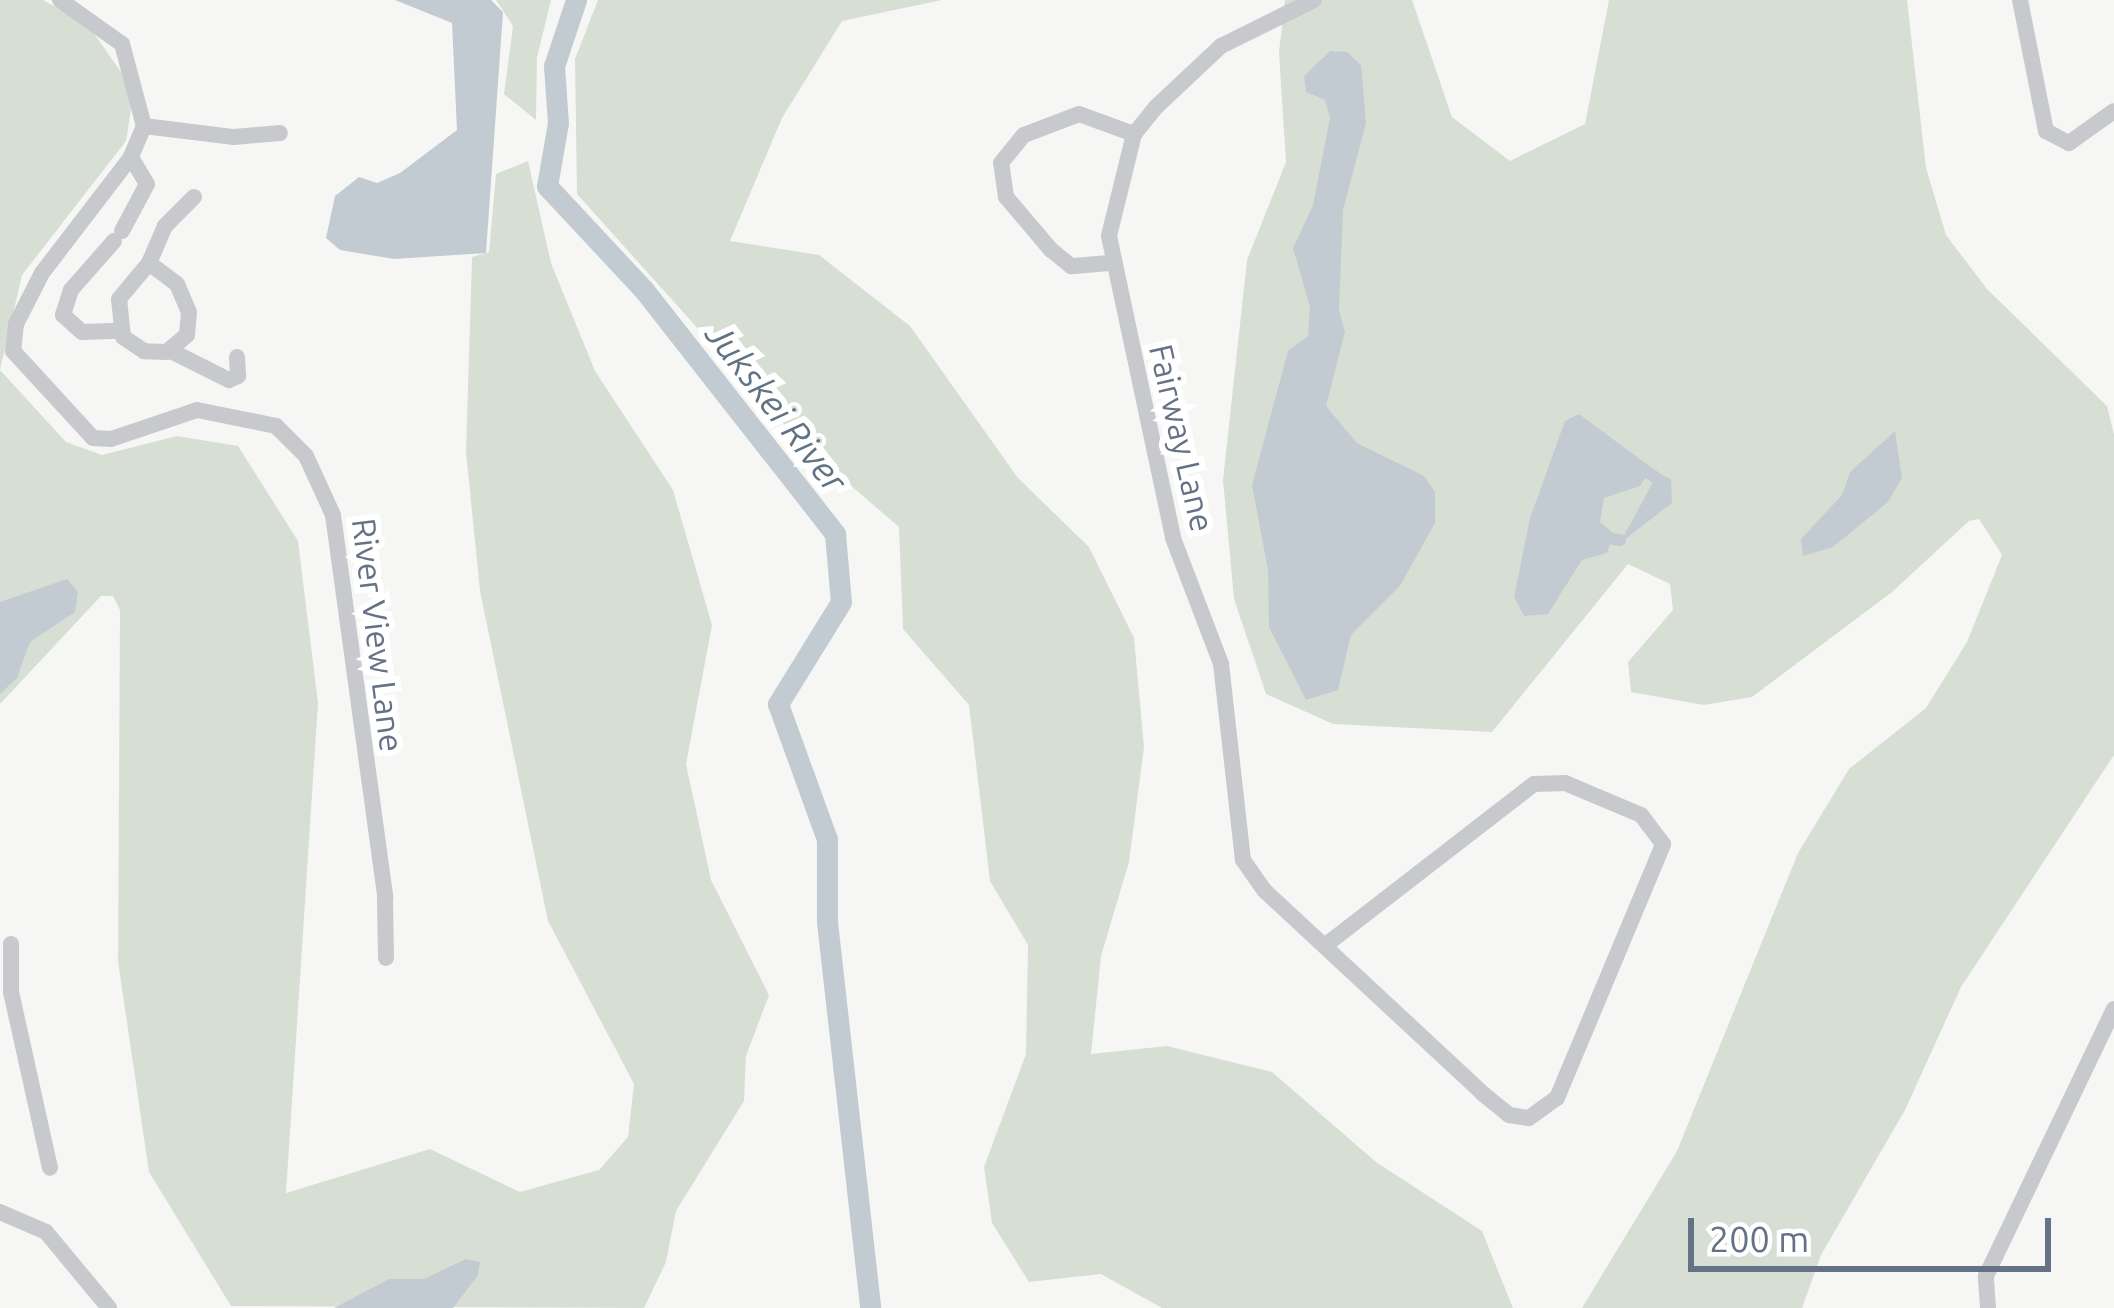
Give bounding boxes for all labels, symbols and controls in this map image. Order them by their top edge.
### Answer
water label: Jukskei River [697,314,857,500]
street label: Fairway Lane [1141,340,1223,536]
street label: River View Lane [344,516,412,754]
scale bar [1694,1194,2057,1268]
text: 200 m [1709,1218,1809,1259]

